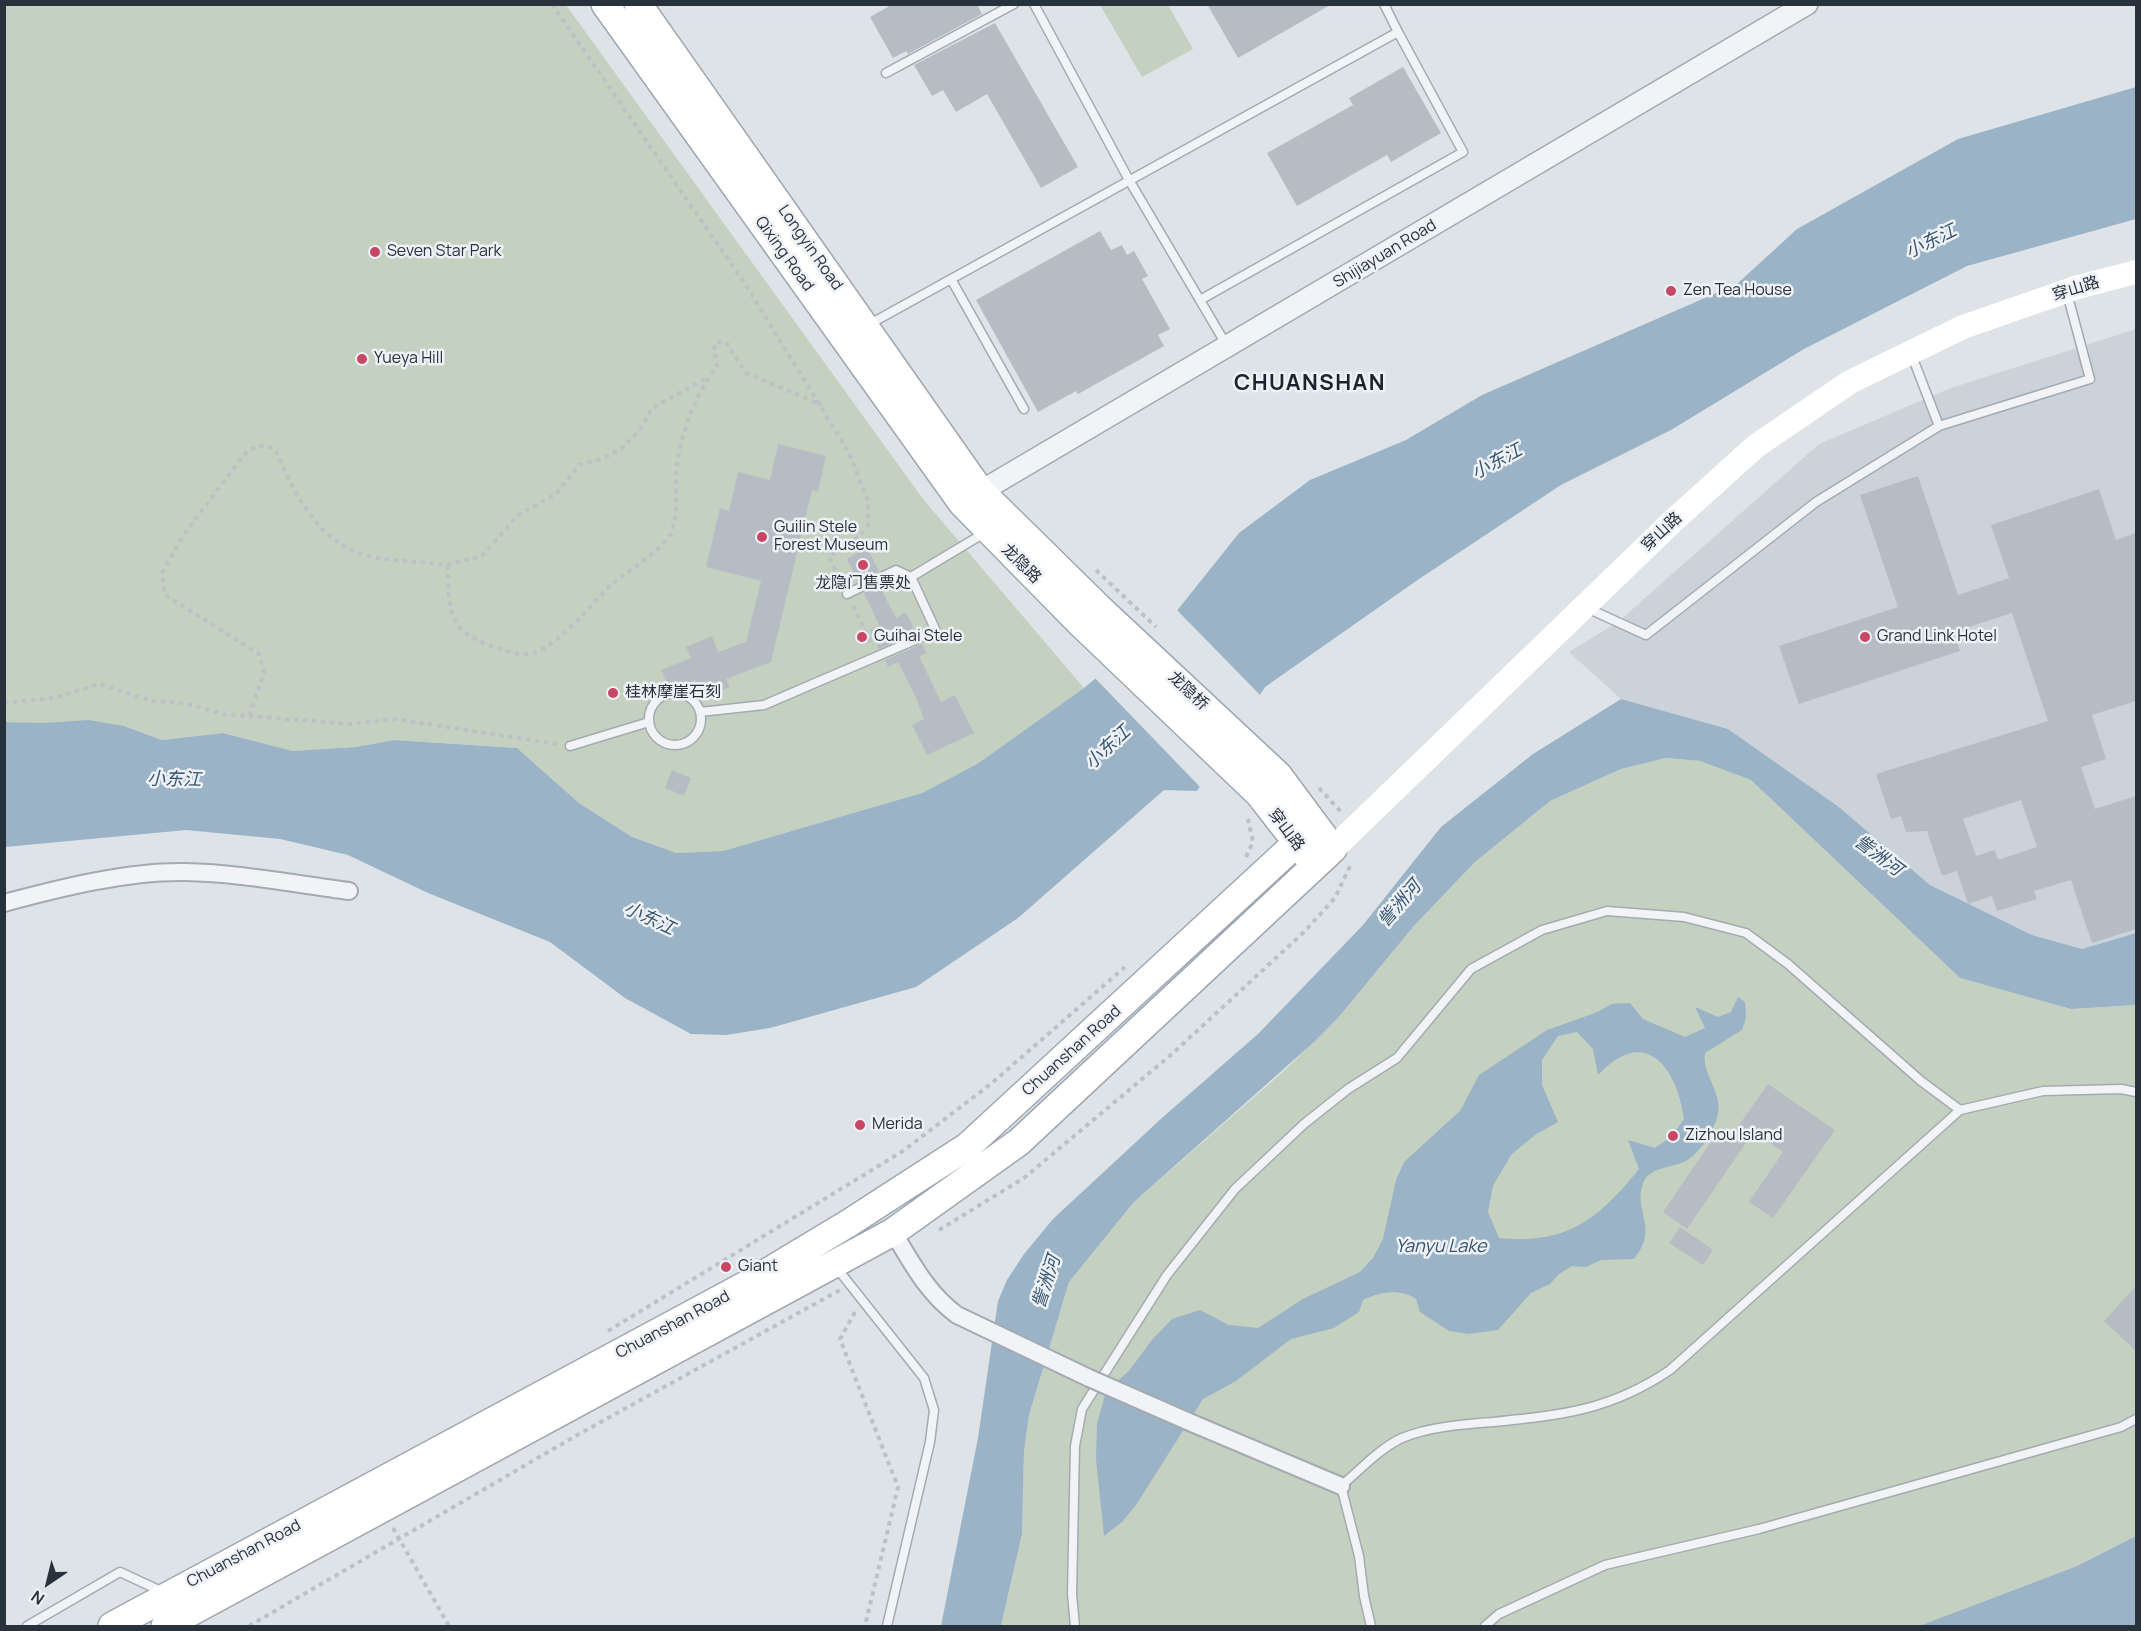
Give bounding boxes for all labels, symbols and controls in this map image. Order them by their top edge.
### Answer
street label: Longyin Road [774,202,846,294]
street label: Qixing Road [750,213,818,295]
street label: Shijiayuan Road [1330,216,1440,292]
water label: 小东江 [1902,220,1960,264]
place label: Seven Star Park [387,242,502,262]
marker: Seven Star Park [368,245,382,259]
street label: 穿山路 [2050,273,2102,305]
place label: Zen Tea House [1683,281,1792,301]
marker: Zen Tea House [1664,284,1678,298]
place label: Yueya Hill [374,349,443,369]
marker: Yueya Hill [355,352,369,366]
district label: CHUANSHAN [1234,371,1386,397]
water label: 小东江 [1468,440,1526,484]
street label: 穿山路 [1638,509,1686,555]
place label: Guilin Stele Forest Museum [774,518,888,556]
marker: Guilin Stele Forest Museum [755,530,769,544]
street label: 龙隐路 [997,540,1045,588]
marker: 龙隐门售票处 [856,558,870,572]
place label: 龙隐门售票处 [815,574,911,594]
place label: Guihai Stele [874,627,962,647]
place label: Grand Link Hotel [1877,627,1997,647]
marker: Guihai Stele [855,630,869,644]
marker: Grand Link Hotel [1858,630,1872,644]
street label: 龙隐桥 [1164,668,1212,714]
place label: 桂林摩崖石刻 [625,683,721,703]
marker: 桂林摩崖石刻 [606,686,620,700]
water label: 小东江 [1081,722,1135,774]
water label: 小东江 [147,769,201,791]
street label: 穿山路 [1264,805,1308,855]
water label: 訾洲河 [1850,831,1906,881]
water label: 訾洲河 [1374,877,1426,931]
water label: 小东江 [620,898,678,940]
street label: Chuanshan Road [1019,1002,1125,1100]
place label: Merida [872,1115,923,1135]
marker: Merida [853,1118,867,1132]
place label: Zizhou Island [1685,1126,1782,1146]
marker: Zizhou Island [1666,1129,1680,1143]
water label: Yanyu Lake [1395,1236,1487,1258]
water label: 訾洲河 [1028,1253,1066,1311]
place label: Giant [738,1257,778,1277]
marker: Giant [719,1260,733,1274]
street label: Chuanshan Road [613,1287,733,1363]
street label: Chuanshan Road [184,1516,304,1592]
north arrow [18,1553,78,1613]
text: N [27,1585,49,1610]

